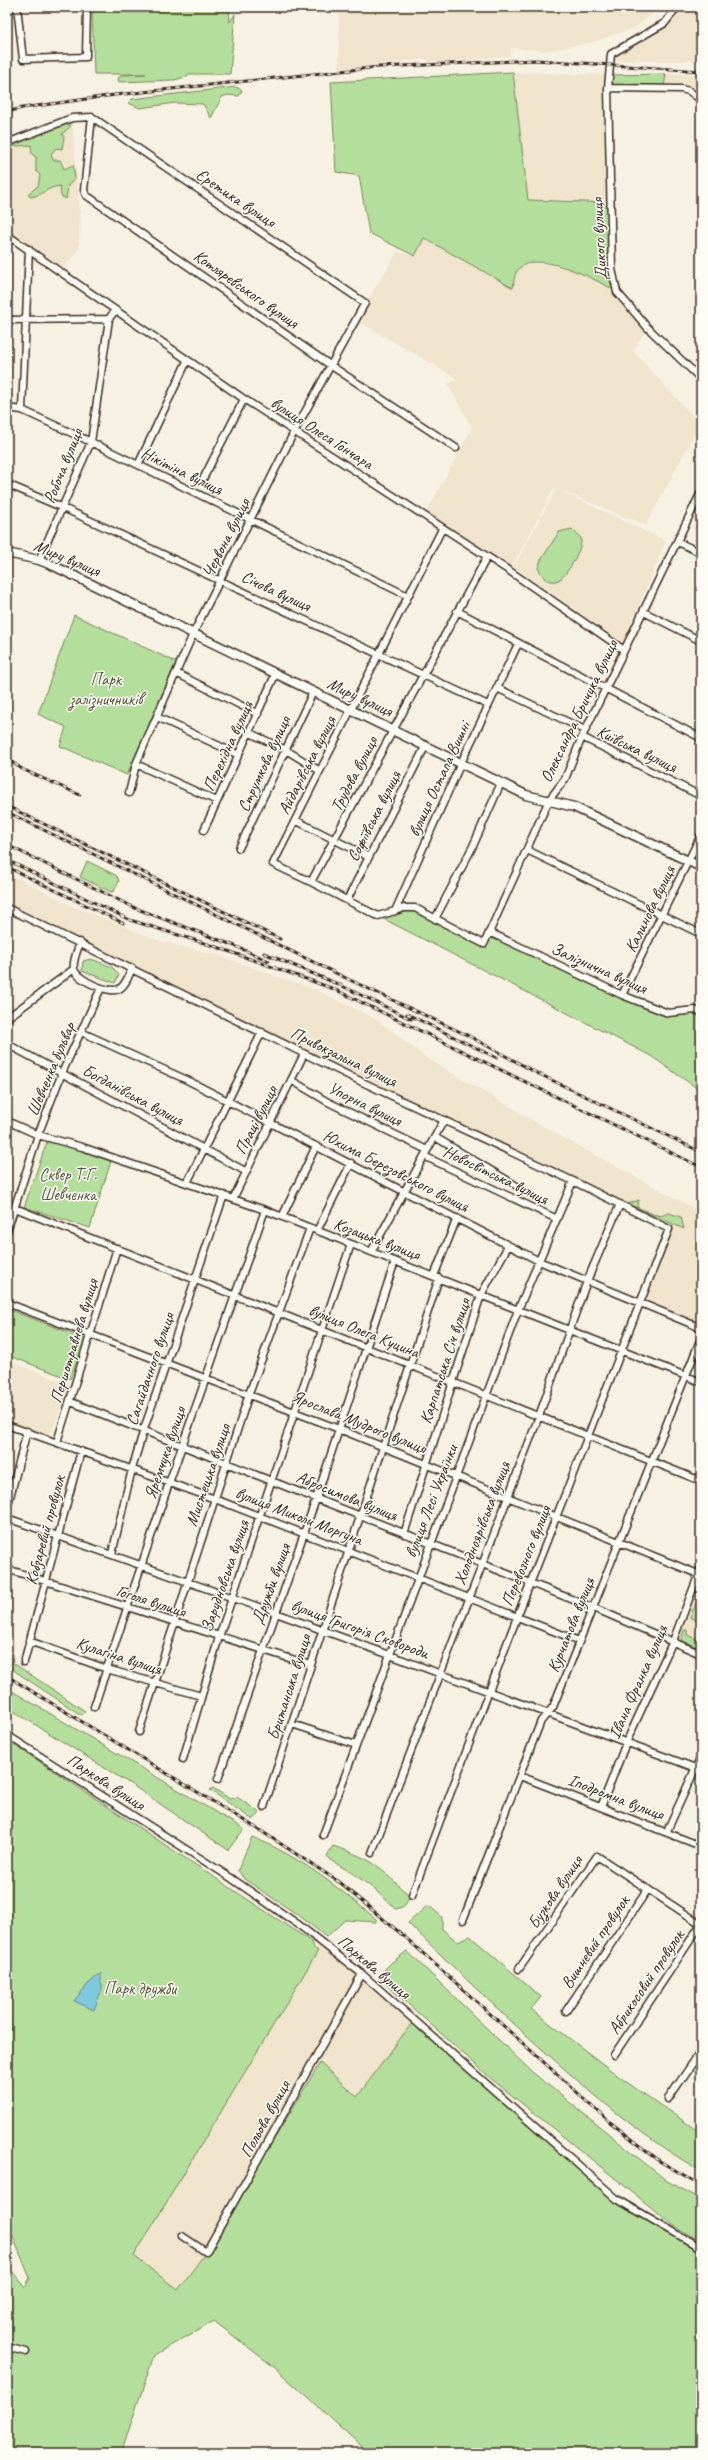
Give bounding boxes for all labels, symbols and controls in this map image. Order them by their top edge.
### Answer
street label: Єретика вулиця [192,164,281,233]
street label: Дикого вулиця [586,196,612,281]
street label: Котляревського вулиця [190,245,304,334]
street label: вулиця Олеся Гончара [267,392,378,475]
street label: Робоча вулиця [39,424,88,506]
street label: Нікітіна вулиця [138,442,227,500]
street label: Червона вулиця [197,494,255,581]
street label: Миру вулиця [31,535,105,582]
street label: Січова вулиця [238,566,315,617]
street label: Олександра Бричука вулиця [535,635,623,786]
park label: Парк залізничників [67,669,146,711]
street label: Миру вулиця [324,673,397,722]
street label: Перехідна вулиця [198,697,258,794]
street label: Айдарівська вулиця [273,711,341,818]
street label: Струмкова вулиця [233,712,296,815]
street label: вулиця Остапа Вишні [403,717,476,840]
street label: Київська вулиця [594,721,681,778]
street label: Трудова вулиця [326,732,383,815]
street label: Софіївська вулиця [342,766,406,865]
street label: Калинова вулиця [620,861,680,956]
street label: Залізнична вулиця [548,938,652,1000]
street label: Шевченка бульвар [22,1018,81,1119]
street label: Привокзальна вулиця [287,1022,401,1093]
street label: Богданівська вулиця [79,1060,188,1131]
street label: Упорна вулиця [325,1077,407,1132]
street label: Праці вулиця [230,1081,283,1158]
street label: Юхима Березовського вулиця [319,1125,473,1218]
street label: Новосвітська вулиця [440,1141,553,1210]
park label: Сквер Т.Г. Шевченка [39,1164,98,1205]
street label: Козацька вулиця [331,1213,424,1266]
street label: Першотравнева вулиця [45,1275,103,1406]
street label: Карпатська Січ вулиця [415,1295,476,1426]
street label: вулиця Олега Куцина [306,1299,423,1363]
street label: Сагайдачного вулиця [121,1309,179,1428]
street label: Ярослава Мудрого вулиця [289,1385,430,1459]
street label: Яремчука вулиця [139,1403,191,1502]
street label: Мистецька вулиця [181,1420,236,1529]
street label: вулиця Лесі Українки [400,1440,463,1560]
street label: Холодноярівська вулиця [449,1458,515,1587]
street label: Абросимова вулиця [293,1466,401,1526]
street label: Кобзаревий провулок [20,1471,71,1587]
street label: вулиця Миколи Моргуна [232,1482,367,1551]
street label: Перевозного вулиця [496,1501,556,1609]
street label: Зарудновська вулиця [196,1517,254,1635]
street label: Дружби вулиця [247,1539,296,1627]
street label: Курчатова вулиця [542,1574,600,1675]
street label: Гоголя вулиця [114,1580,189,1622]
street label: вулиця Григорія Сковороди [288,1594,433,1664]
street label: Івана Франка вулиця [604,1621,673,1742]
street label: Британська вулиця [262,1631,316,1742]
street label: Кулагіна вулиця [74,1632,165,1680]
street label: Паркова вулиця [63,1749,150,1816]
street label: Іподромна вулиця [565,1769,668,1825]
street label: Бузкова вулиця [523,1851,589,1933]
street label: Вишневий провулок [556,1890,635,1993]
street label: Абрикосовий провулок [603,1924,690,2038]
street label: Паркова вулиця [333,1930,416,2004]
park label: Парк дружби [104,1978,178,1999]
street label: Польова вулиця [235,2076,295,2161]

